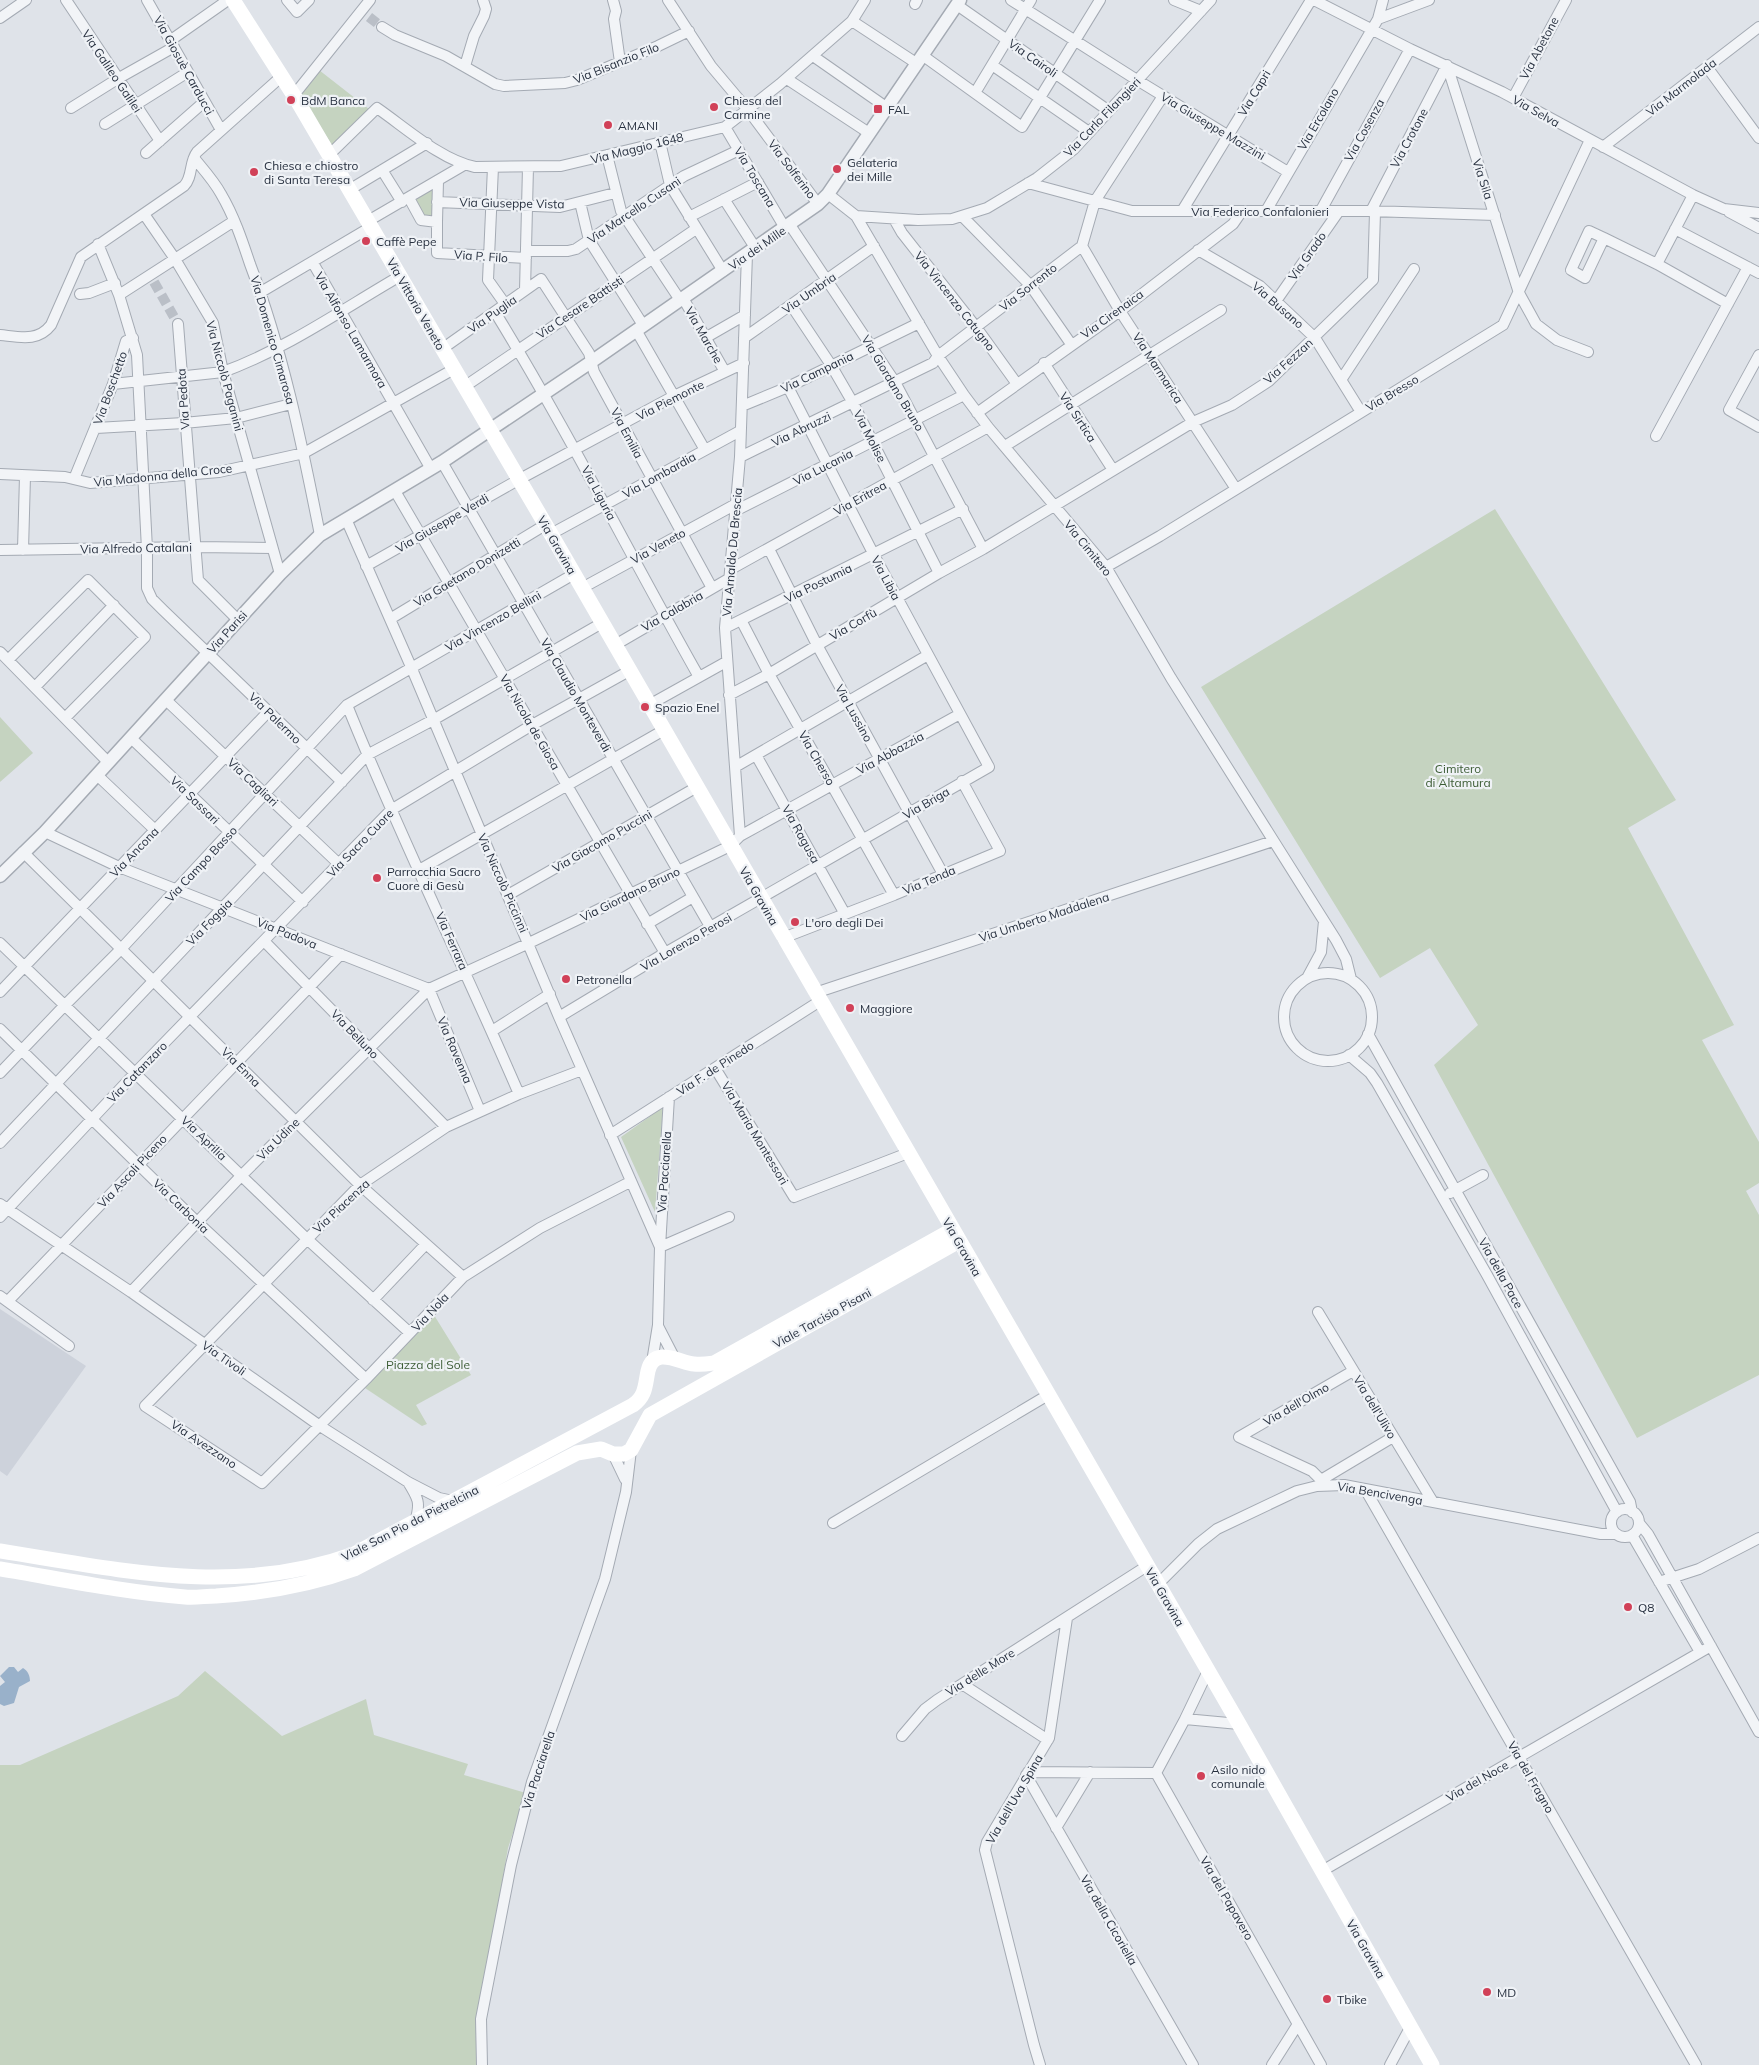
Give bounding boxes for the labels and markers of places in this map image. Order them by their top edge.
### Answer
place label: BdM Banca [301,93,365,108]
place label: Chiesa del Carmine [724,93,782,122]
marker: BdM Banca [285,94,297,106]
marker: Chiesa del Carmine [708,101,720,113]
place label: FAL [888,102,910,117]
marker: FAL [872,103,884,115]
place label: AMANI [618,118,658,133]
marker: AMANI [602,119,614,131]
place label: Gelateria dei Mille [847,155,897,184]
place label: Chiesa e chiostro di Santa Teresa [264,158,359,187]
marker: Gelateria dei Mille [831,163,843,175]
marker: Chiesa e chiostro di Santa Teresa [248,166,260,178]
place label: Caffè Pepe [376,234,436,249]
marker: Caffè Pepe [360,235,372,247]
place label: Spazio Enel [655,700,719,715]
marker: Spazio Enel [639,701,651,713]
place label: Parrocchia Sacro Cuore di Gesù [387,864,481,893]
marker: Parrocchia Sacro Cuore di Gesù [371,872,383,884]
place label: L'oro degli Dei [805,915,884,930]
marker: L'oro degli Dei [789,916,801,928]
place label: Petronella [576,972,632,987]
marker: Petronella [560,973,572,985]
place label: Maggiore [860,1001,912,1016]
marker: Maggiore [844,1002,856,1014]
place label: Q8 [1638,1600,1654,1615]
marker: Q8 [1622,1601,1634,1613]
place label: Asilo nido comunale [1211,1762,1265,1791]
marker: Asilo nido comunale [1195,1770,1207,1782]
place label: MD [1497,1985,1516,2000]
marker: MD [1481,1986,1493,1998]
place label: Tbike [1337,1992,1367,2007]
marker: Tbike [1321,1993,1333,2005]

